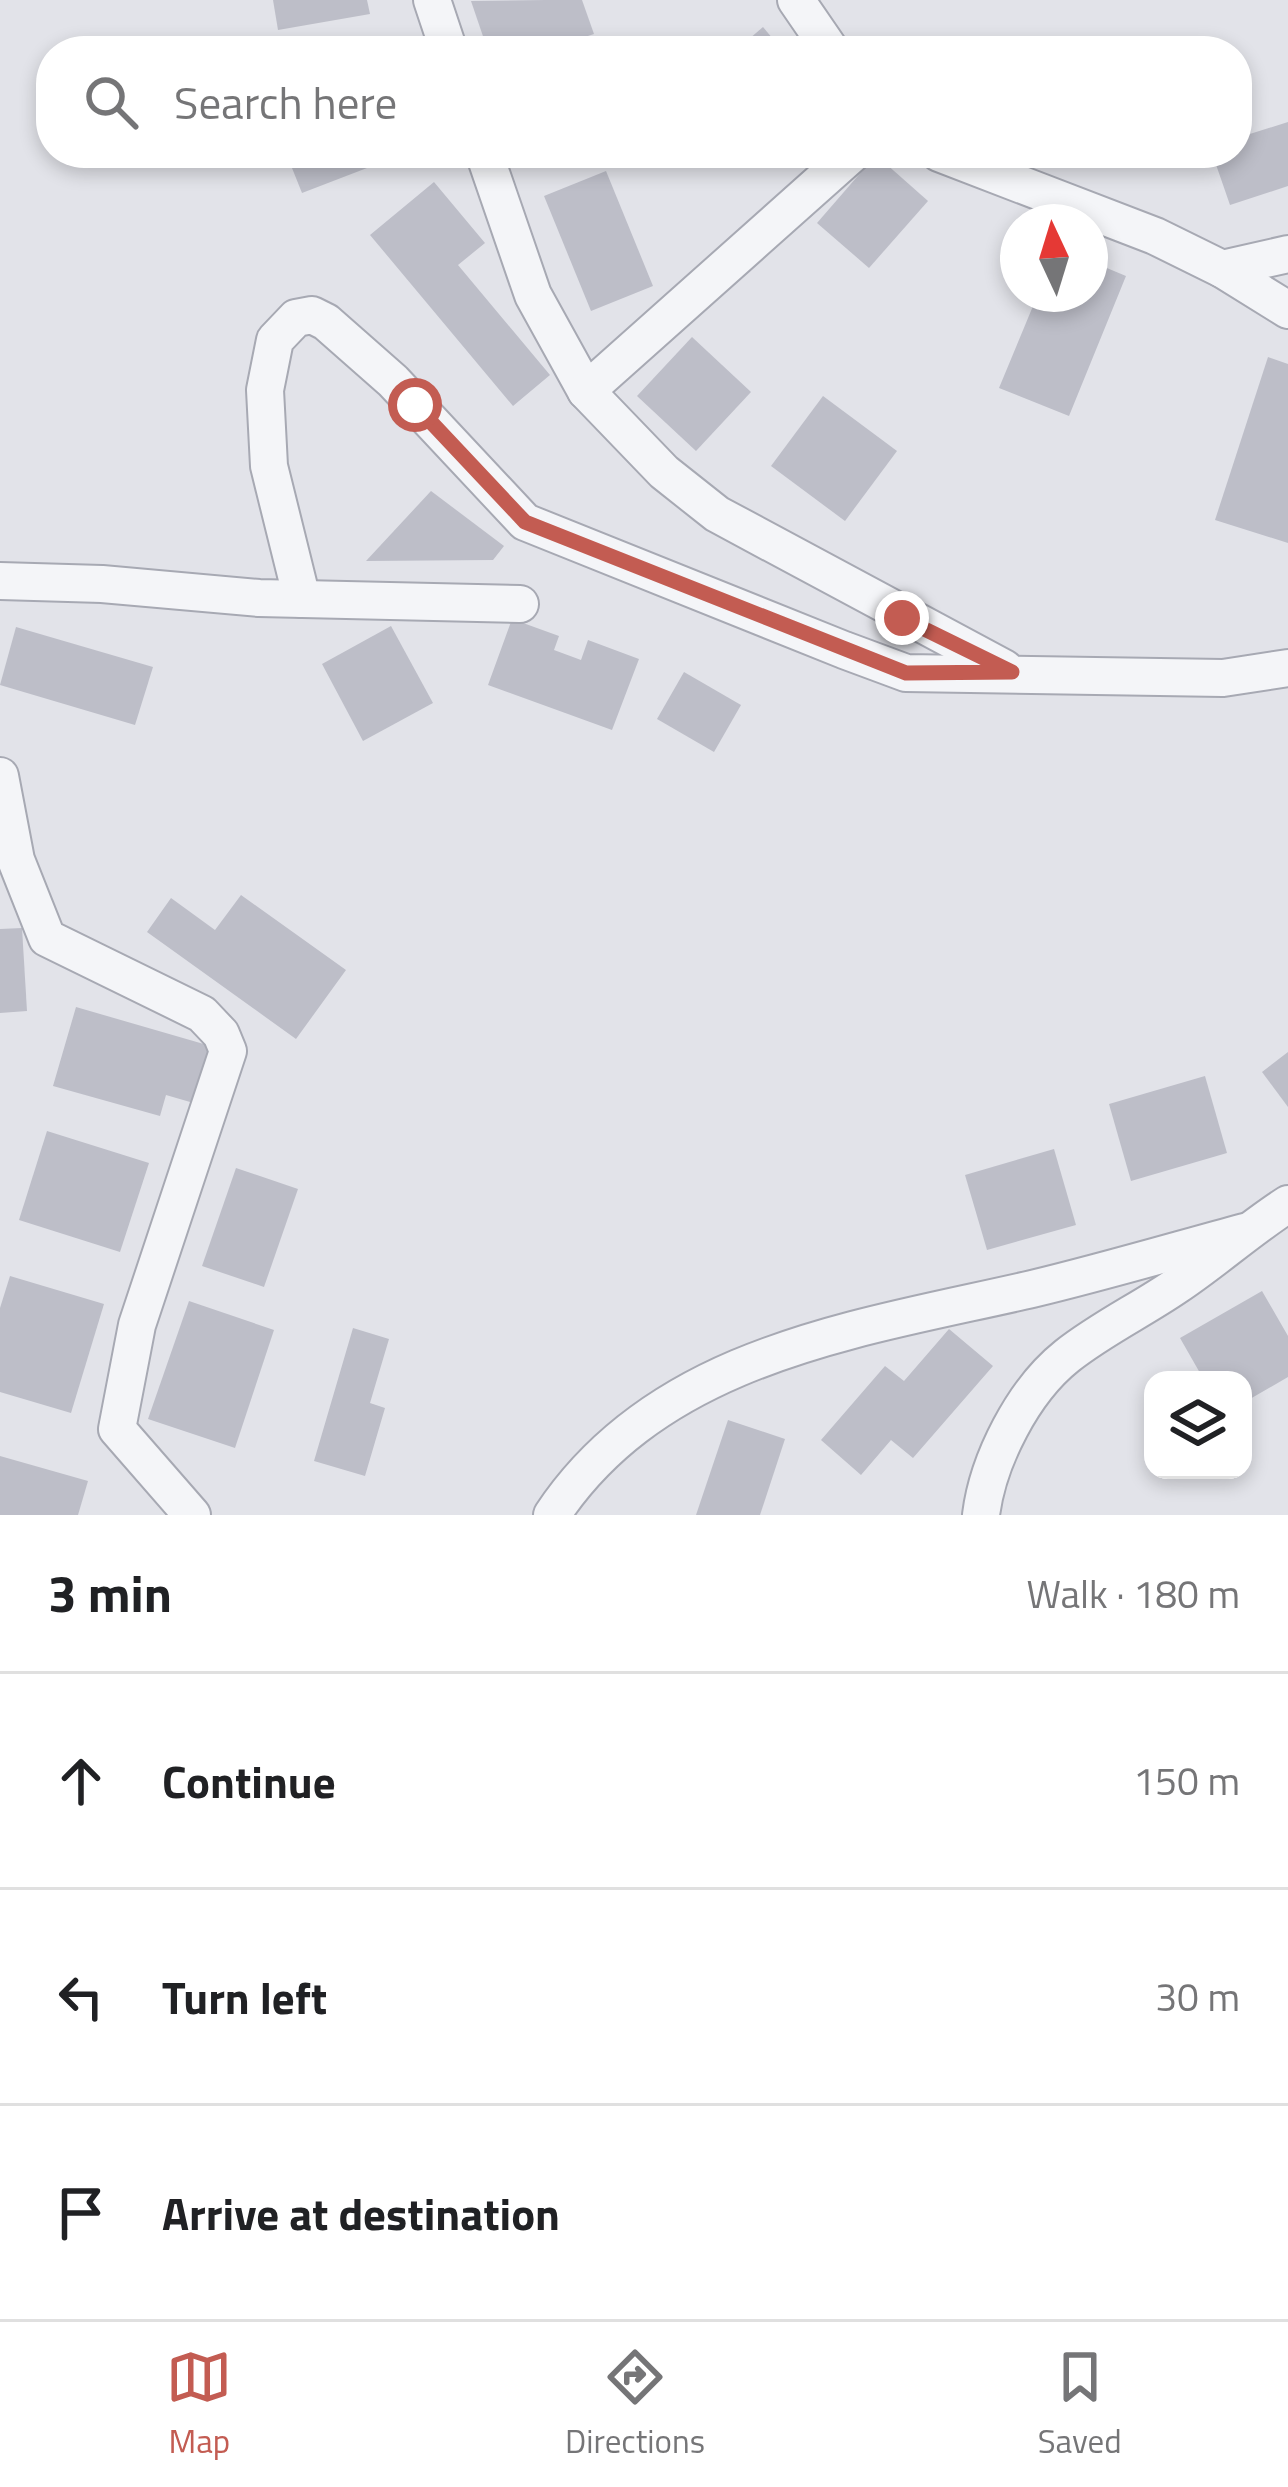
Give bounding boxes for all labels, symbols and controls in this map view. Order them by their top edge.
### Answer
search box [36,36,1252,168]
text: Search here [174,68,397,136]
icon: search [78,69,144,135]
north arrow [1000,204,1108,312]
route start [388,378,442,432]
route end [875,591,929,645]
map controls [1144,1371,1252,1479]
button: layers [1144,1371,1252,1479]
text: 3 min [48,1554,172,1632]
text: Walk · 180 m [1026,1564,1240,1623]
text: Continue [162,1747,336,1815]
icon: ahead [48,1748,114,1814]
text: 150 m [1133,1751,1240,1810]
text: Turn left [162,1963,327,2031]
icon: left [48,1964,114,2030]
text: 30 m [1155,1967,1240,2026]
text: Arrive at destination [162,2179,560,2247]
icon: arrive [48,2180,114,2246]
tab: Map [166,2344,232,2466]
tab: Directions [565,2344,705,2466]
tab: Saved [1038,2344,1122,2466]

